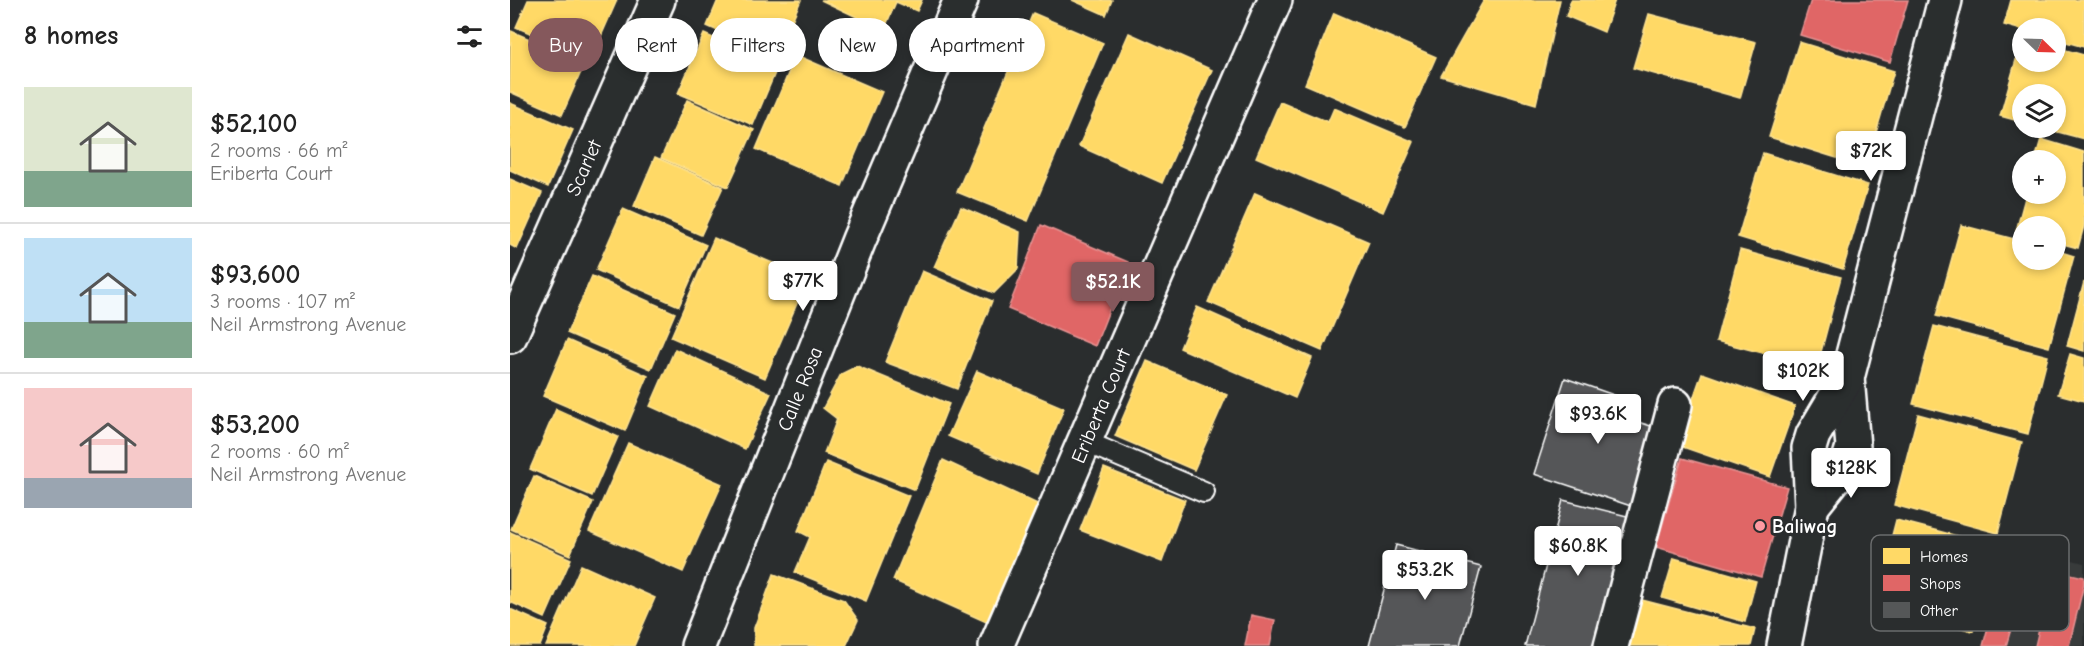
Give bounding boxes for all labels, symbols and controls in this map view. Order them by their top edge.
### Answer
chip: Buy [528,18,603,72]
chip: Rent [615,18,698,72]
chip: Filters [710,18,806,72]
chip: New [818,18,897,72]
chip: Apartment [909,18,1045,72]
north arrow [2012,18,2066,72]
map controls [2012,18,2066,270]
icon: filters [453,20,486,53]
text: 8 homes [24,21,118,51]
button: layers [2012,84,2066,138]
text: $52,100 [210,109,297,139]
icon: home [72,111,144,183]
pin: $72K [1835,131,1907,182]
street label: Scarlet [561,135,607,200]
text: 2 rooms · 66 m² [210,139,348,162]
text: $72K [1850,139,1892,162]
button: + [2012,150,2066,204]
text: Eriberta Court [210,162,332,185]
button: − [2012,216,2066,270]
text: $93,600 [210,260,300,290]
pin: $77K [767,261,839,312]
icon: home [72,262,144,334]
pin: $52.1K [1064,262,1162,313]
text: $77K [782,269,824,292]
text: $52.1K [1085,270,1141,293]
text: 3 rooms · 107 m² [210,290,355,313]
text: Neil Armstrong Avenue [210,313,406,336]
street label: Calle Rosa [773,344,827,434]
street label: Eriberta Court [1067,344,1136,467]
pin: $102K [1761,351,1845,402]
text: $102K [1777,359,1829,382]
pin: $93.6K [1549,394,1647,445]
text: $93.6K [1569,402,1627,425]
text: $53,200 [210,410,300,440]
icon: home [72,412,144,484]
text: 2 rooms · 60 m² [210,440,349,463]
pin: $128K [1809,448,1893,499]
text: $128K [1825,456,1877,479]
text: Neil Armstrong Avenue [210,463,406,486]
place label: Baliwag [1772,515,1837,538]
marker: Baliwag [1753,519,1767,533]
pin: $60.8K [1529,526,1627,577]
text: $60.8K [1548,534,1608,557]
legend [1871,535,2069,631]
text: Homes [1920,548,1968,566]
pin: $53.2K [1376,550,1474,601]
text: $53.2K [1396,558,1454,581]
text: Shops [1920,575,1961,593]
text: Other [1920,602,1958,620]

